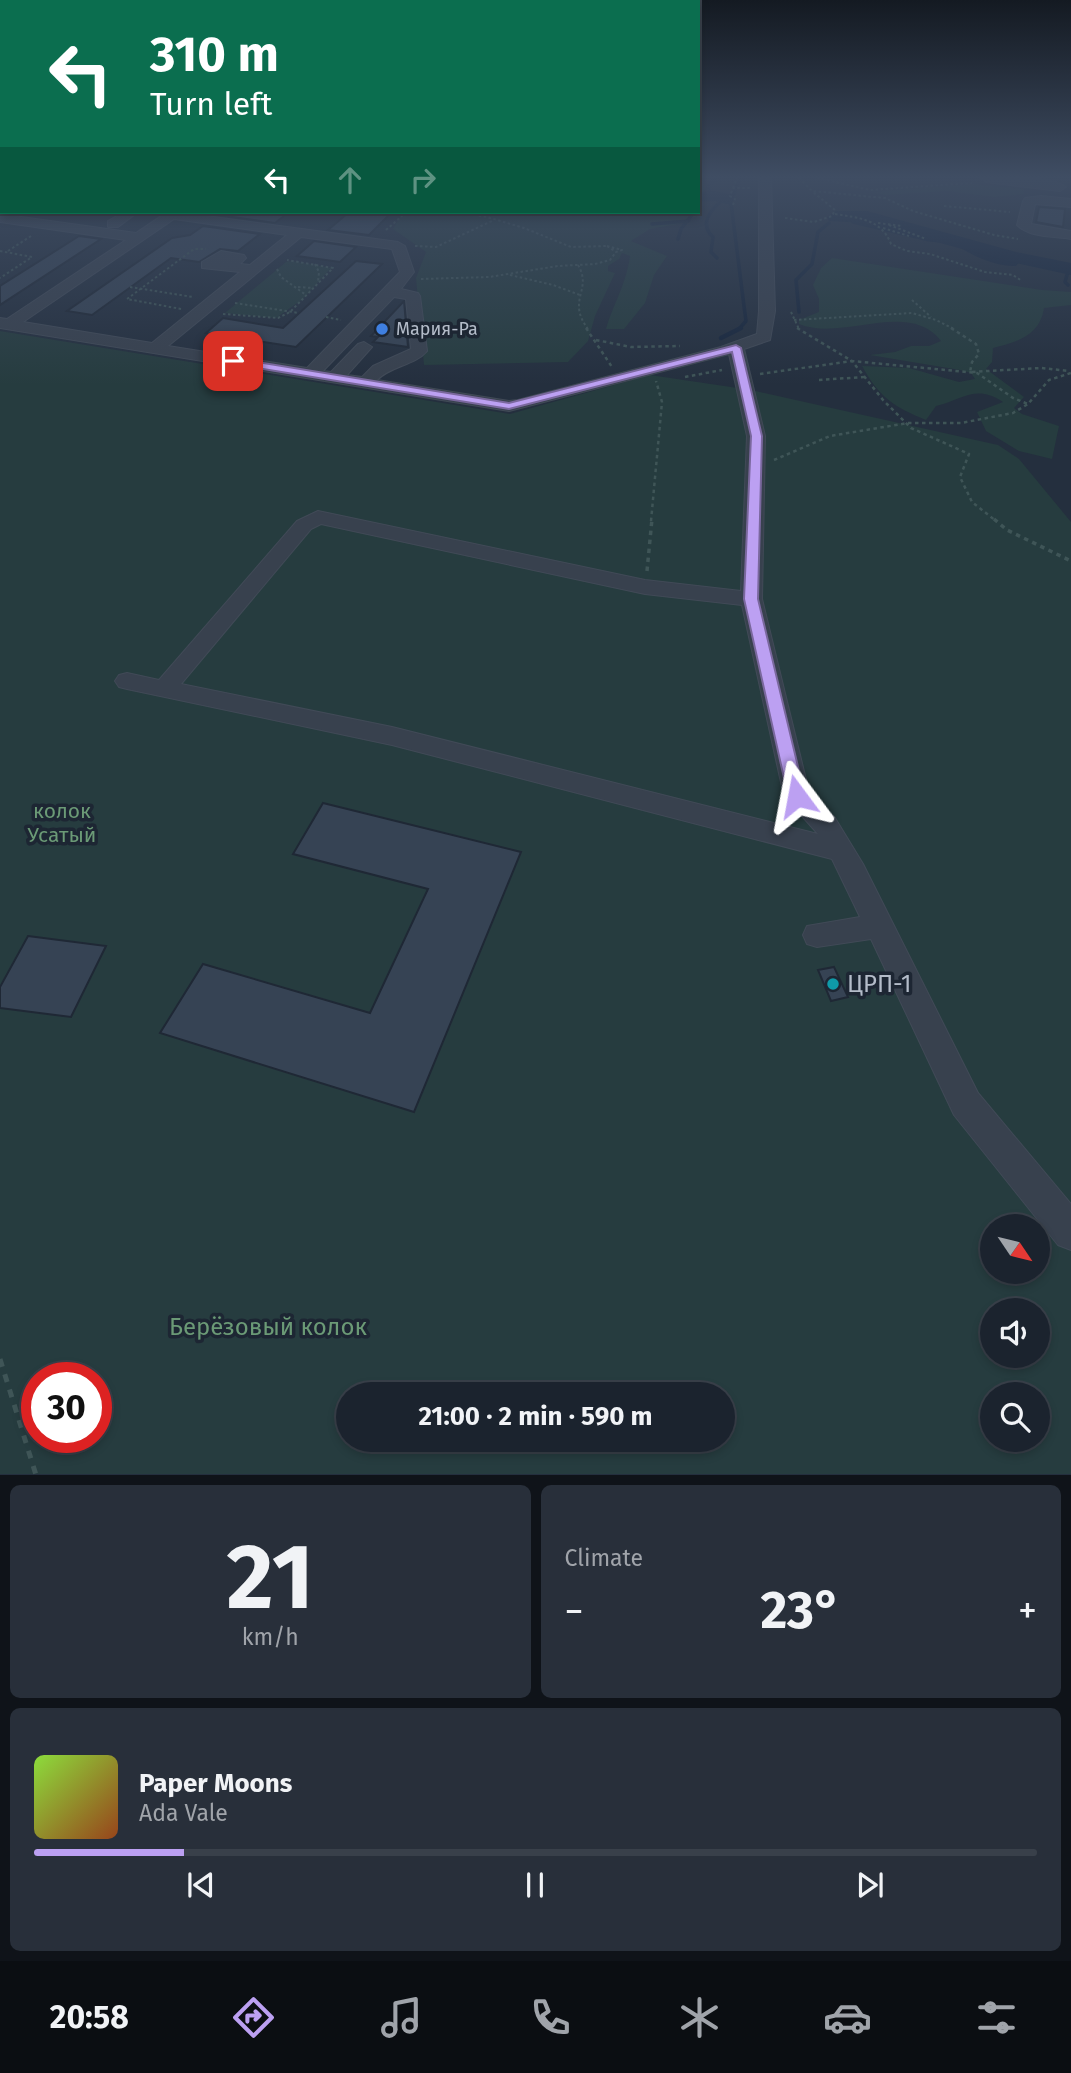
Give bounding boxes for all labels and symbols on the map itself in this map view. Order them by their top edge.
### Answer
place label: Мария-Ра [396,318,478,340]
marker: Мария-Ра [374,321,390,337]
pin [203,331,263,391]
position arrow [760,759,834,833]
park label: колок Усатый [28,798,96,848]
place label: ЦРП-1 [847,970,912,998]
marker: ЦРП-1 [825,976,841,992]
north arrow [980,1214,1050,1284]
park label: Берёзовый колок [169,1313,367,1341]
speed limit sign: 30 [21,1362,112,1453]

